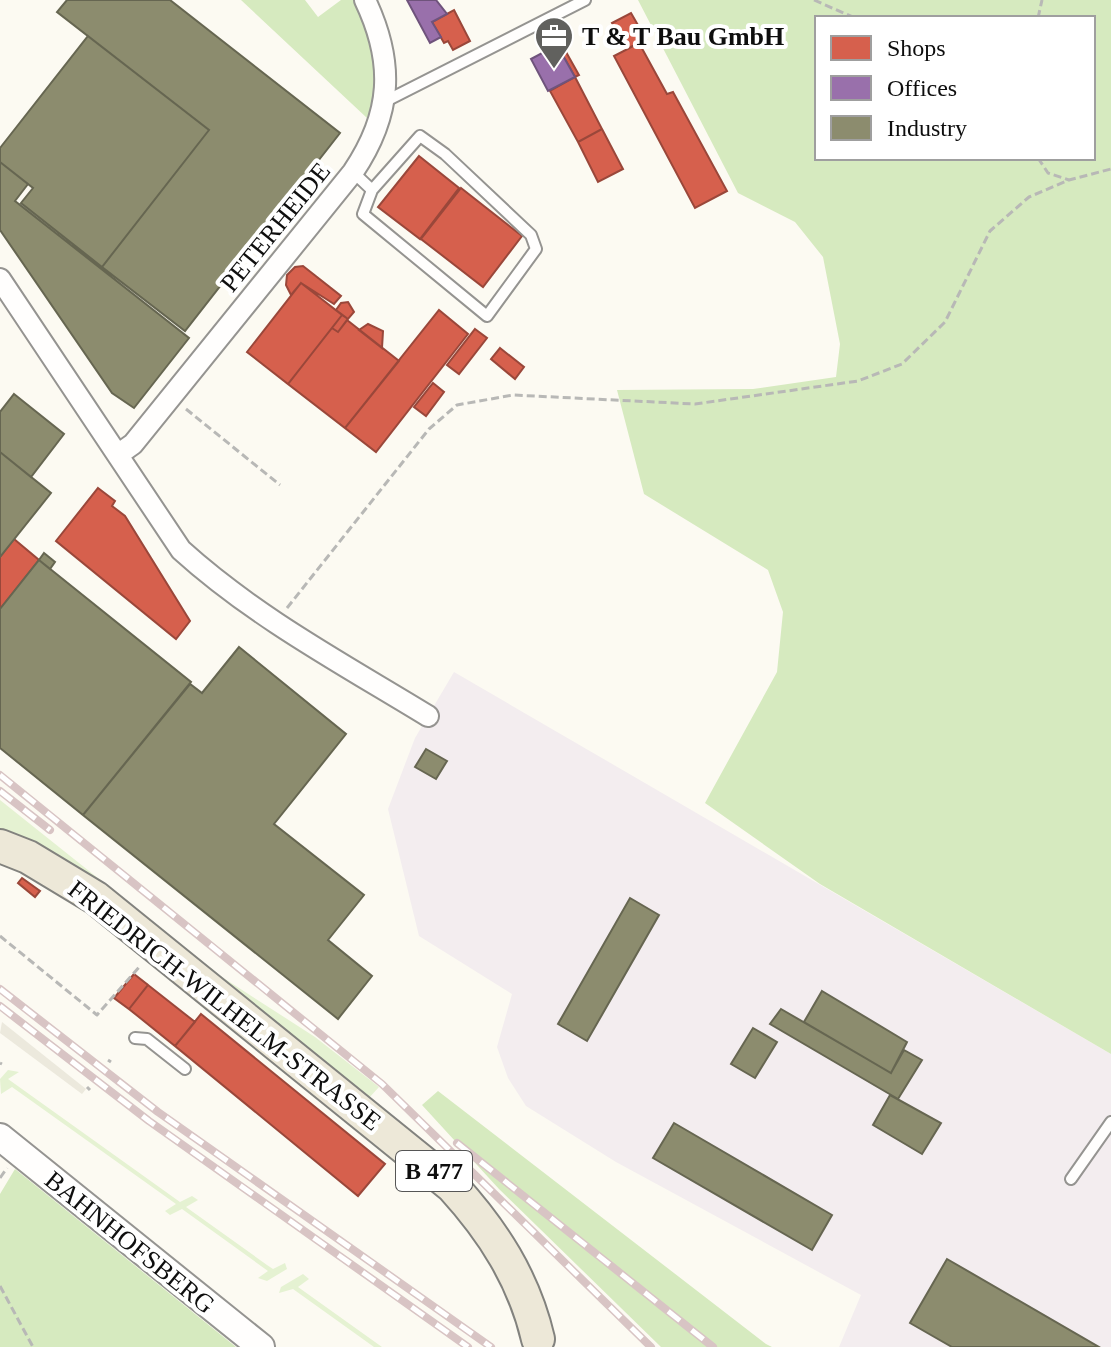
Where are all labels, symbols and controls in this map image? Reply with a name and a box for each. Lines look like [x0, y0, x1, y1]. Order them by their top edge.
office icon: T & T Bau GmbH [533, 15, 575, 70]
legend [815, 16, 1095, 160]
place label: T & T Bau GmbH [582, 22, 784, 51]
text: Shops [887, 35, 946, 61]
text: Offices [887, 75, 957, 101]
text: Industry [887, 115, 967, 141]
street label: PETERHEIDE [215, 157, 336, 298]
street label: FRIEDRICH-WILHELM-STRASSE [63, 874, 387, 1136]
road number: B 477 [396, 1151, 472, 1191]
street label: BAHNHOFSBERG [39, 1165, 220, 1320]

